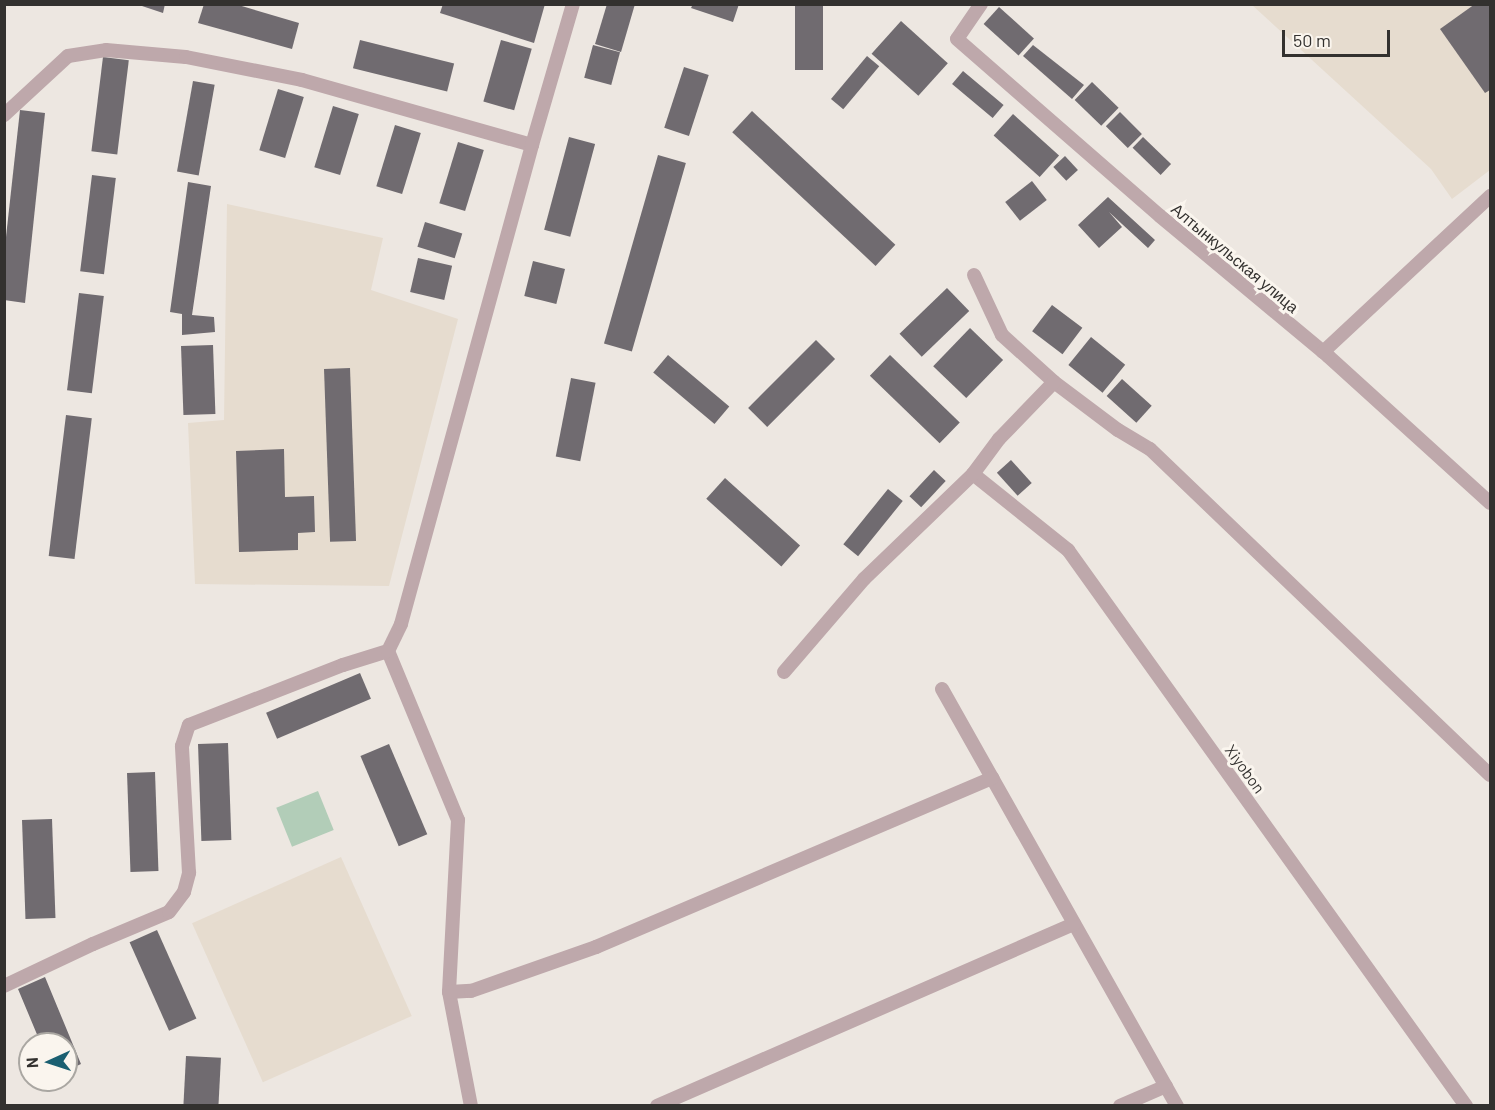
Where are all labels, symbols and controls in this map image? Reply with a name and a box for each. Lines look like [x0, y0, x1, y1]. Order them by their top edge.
scale bar [1285, 18, 1393, 56]
text: 50 m [1293, 29, 1331, 51]
street label: Алтынкульская улица [1167, 199, 1303, 317]
street label: Xiyobon [1221, 741, 1269, 797]
north arrow [18, 1032, 78, 1092]
text: N [22, 1057, 41, 1069]

